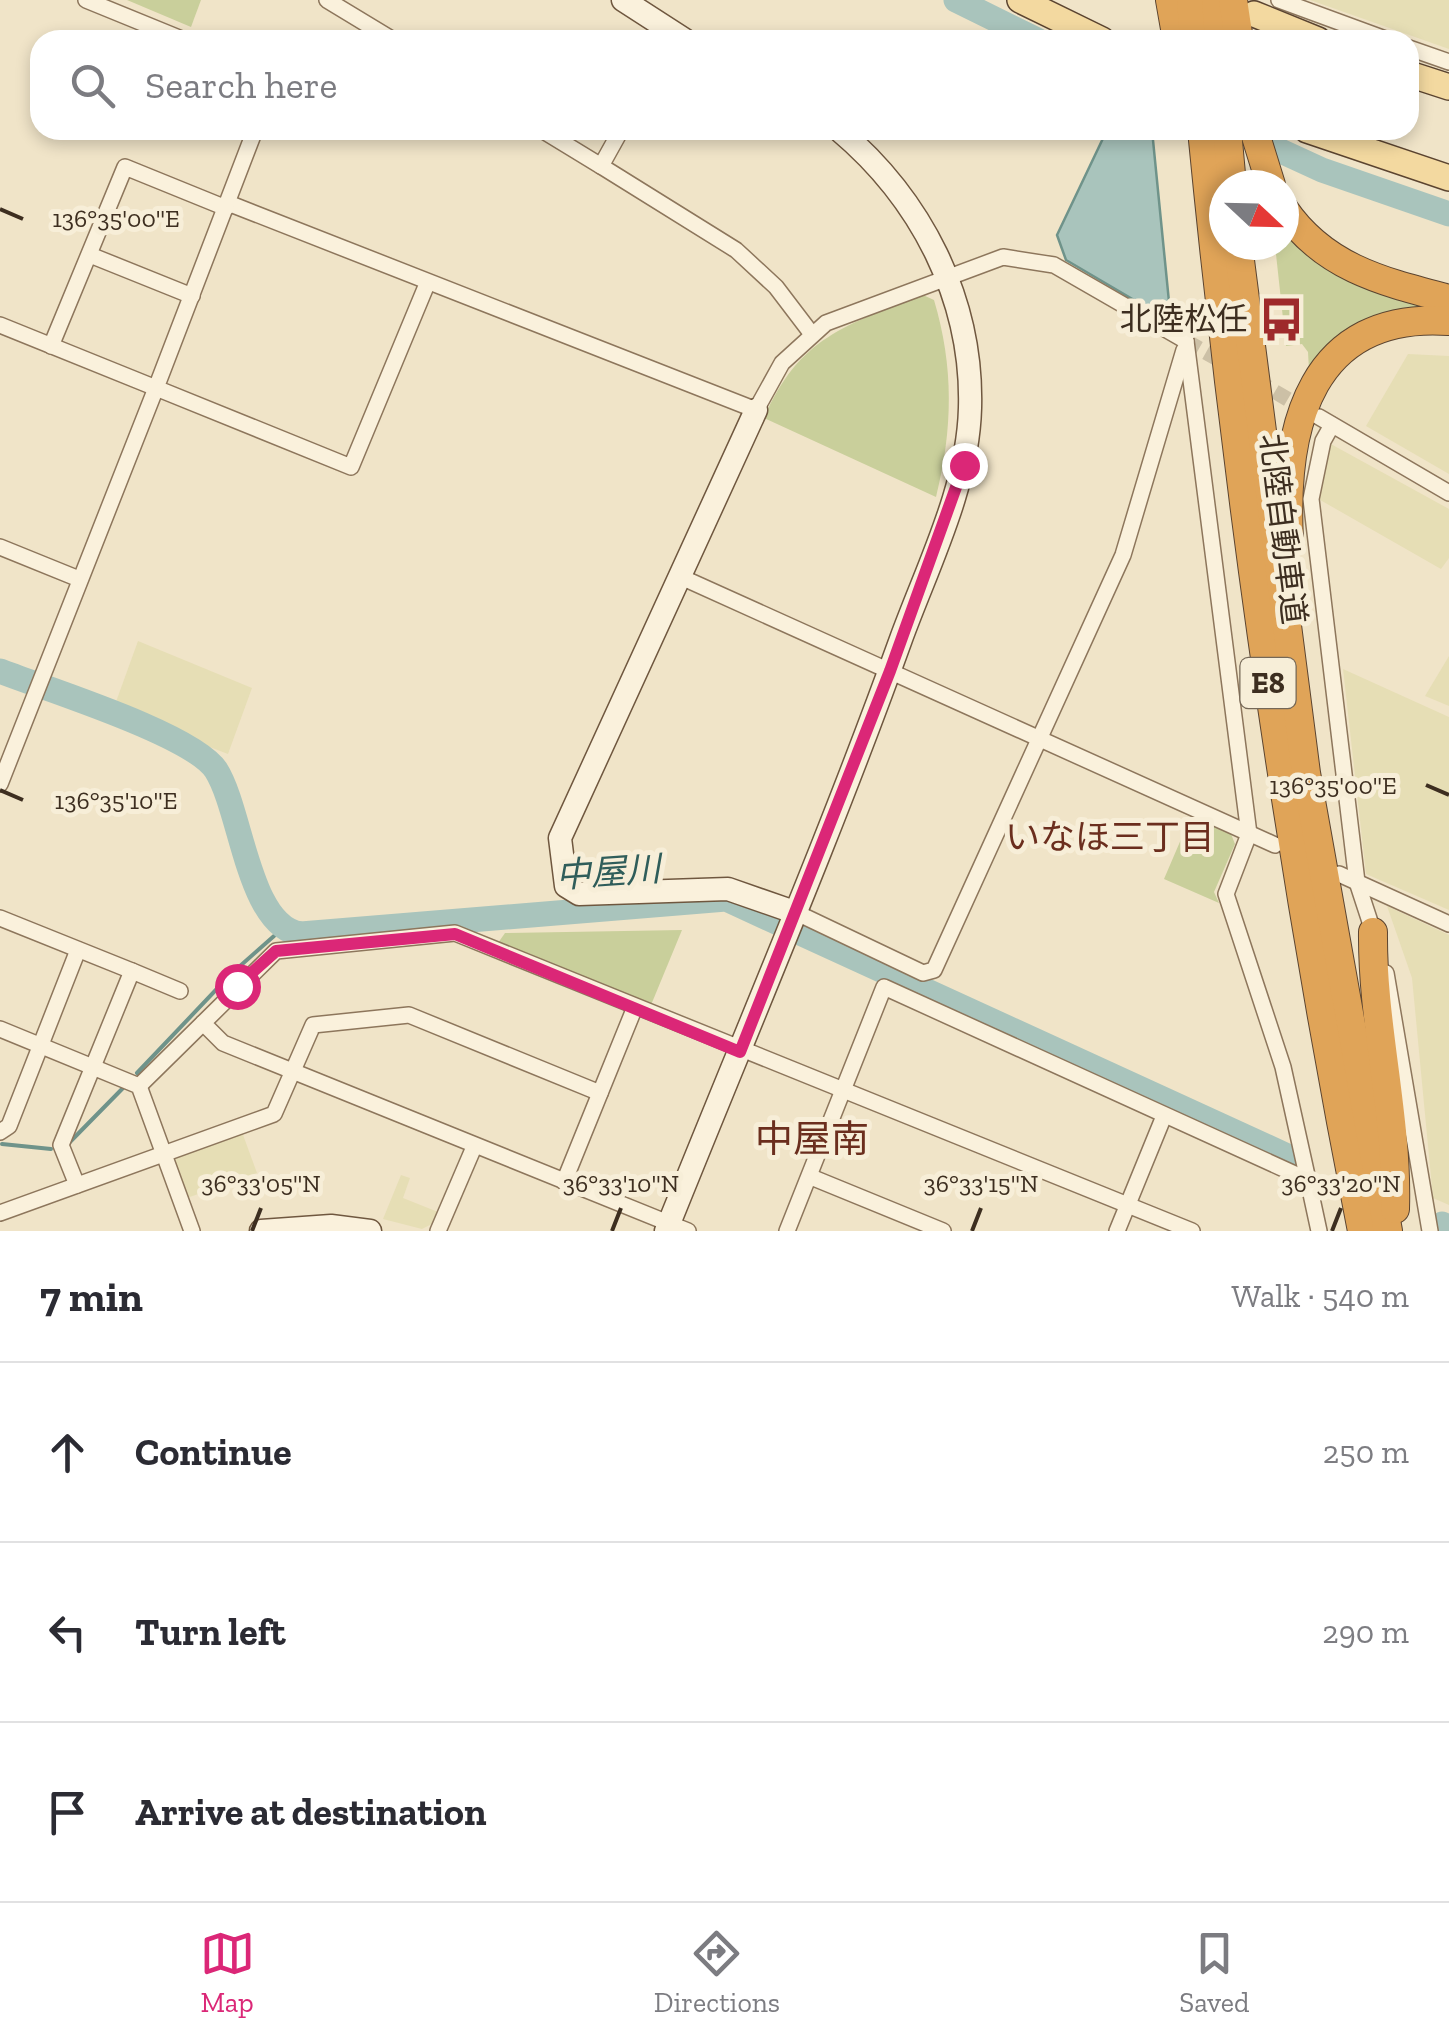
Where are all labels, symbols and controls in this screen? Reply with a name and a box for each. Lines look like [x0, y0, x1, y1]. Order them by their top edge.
search box [30, 30, 1419, 140]
icon: search [65, 58, 120, 113]
text: Search here [145, 62, 337, 108]
north arrow [1209, 170, 1299, 260]
text: 136°35'00"E [52, 203, 180, 233]
bus stop icon: 北陸松任 [1257, 295, 1305, 343]
place label: 北陸松任 [1120, 300, 1248, 338]
street label: 北陸自動車道 [1252, 431, 1314, 627]
route end [942, 443, 988, 489]
road number: E8 [1240, 658, 1296, 708]
text: 136°35'00"E [1269, 770, 1397, 800]
text: 136°35'10"E [55, 785, 177, 815]
district label: いなほ三丁目 [1005, 816, 1215, 858]
water label: 中屋川 [554, 847, 666, 897]
route start [215, 964, 261, 1010]
district label: 中屋南 [755, 1116, 869, 1162]
text: 36°33'05"N [201, 1168, 321, 1198]
text: 36°33'10"N [563, 1168, 679, 1198]
text: 36°33'15"N [924, 1168, 1038, 1198]
text: 36°33'20"N [1281, 1168, 1401, 1198]
text: 7 min [40, 1271, 143, 1322]
text: Walk · 540 m [1231, 1277, 1409, 1315]
icon: ahead [40, 1425, 95, 1480]
text: Continue [135, 1429, 292, 1475]
text: 250 m [1323, 1433, 1409, 1471]
icon: left [40, 1605, 95, 1660]
text: Turn left [135, 1609, 286, 1655]
text: 290 m [1322, 1613, 1409, 1651]
icon: arrive [40, 1785, 95, 1840]
text: Arrive at destination [135, 1789, 486, 1835]
tab: Map [200, 1926, 255, 2019]
tab: Directions [654, 1926, 780, 2019]
tab: Saved [1179, 1926, 1249, 2019]

